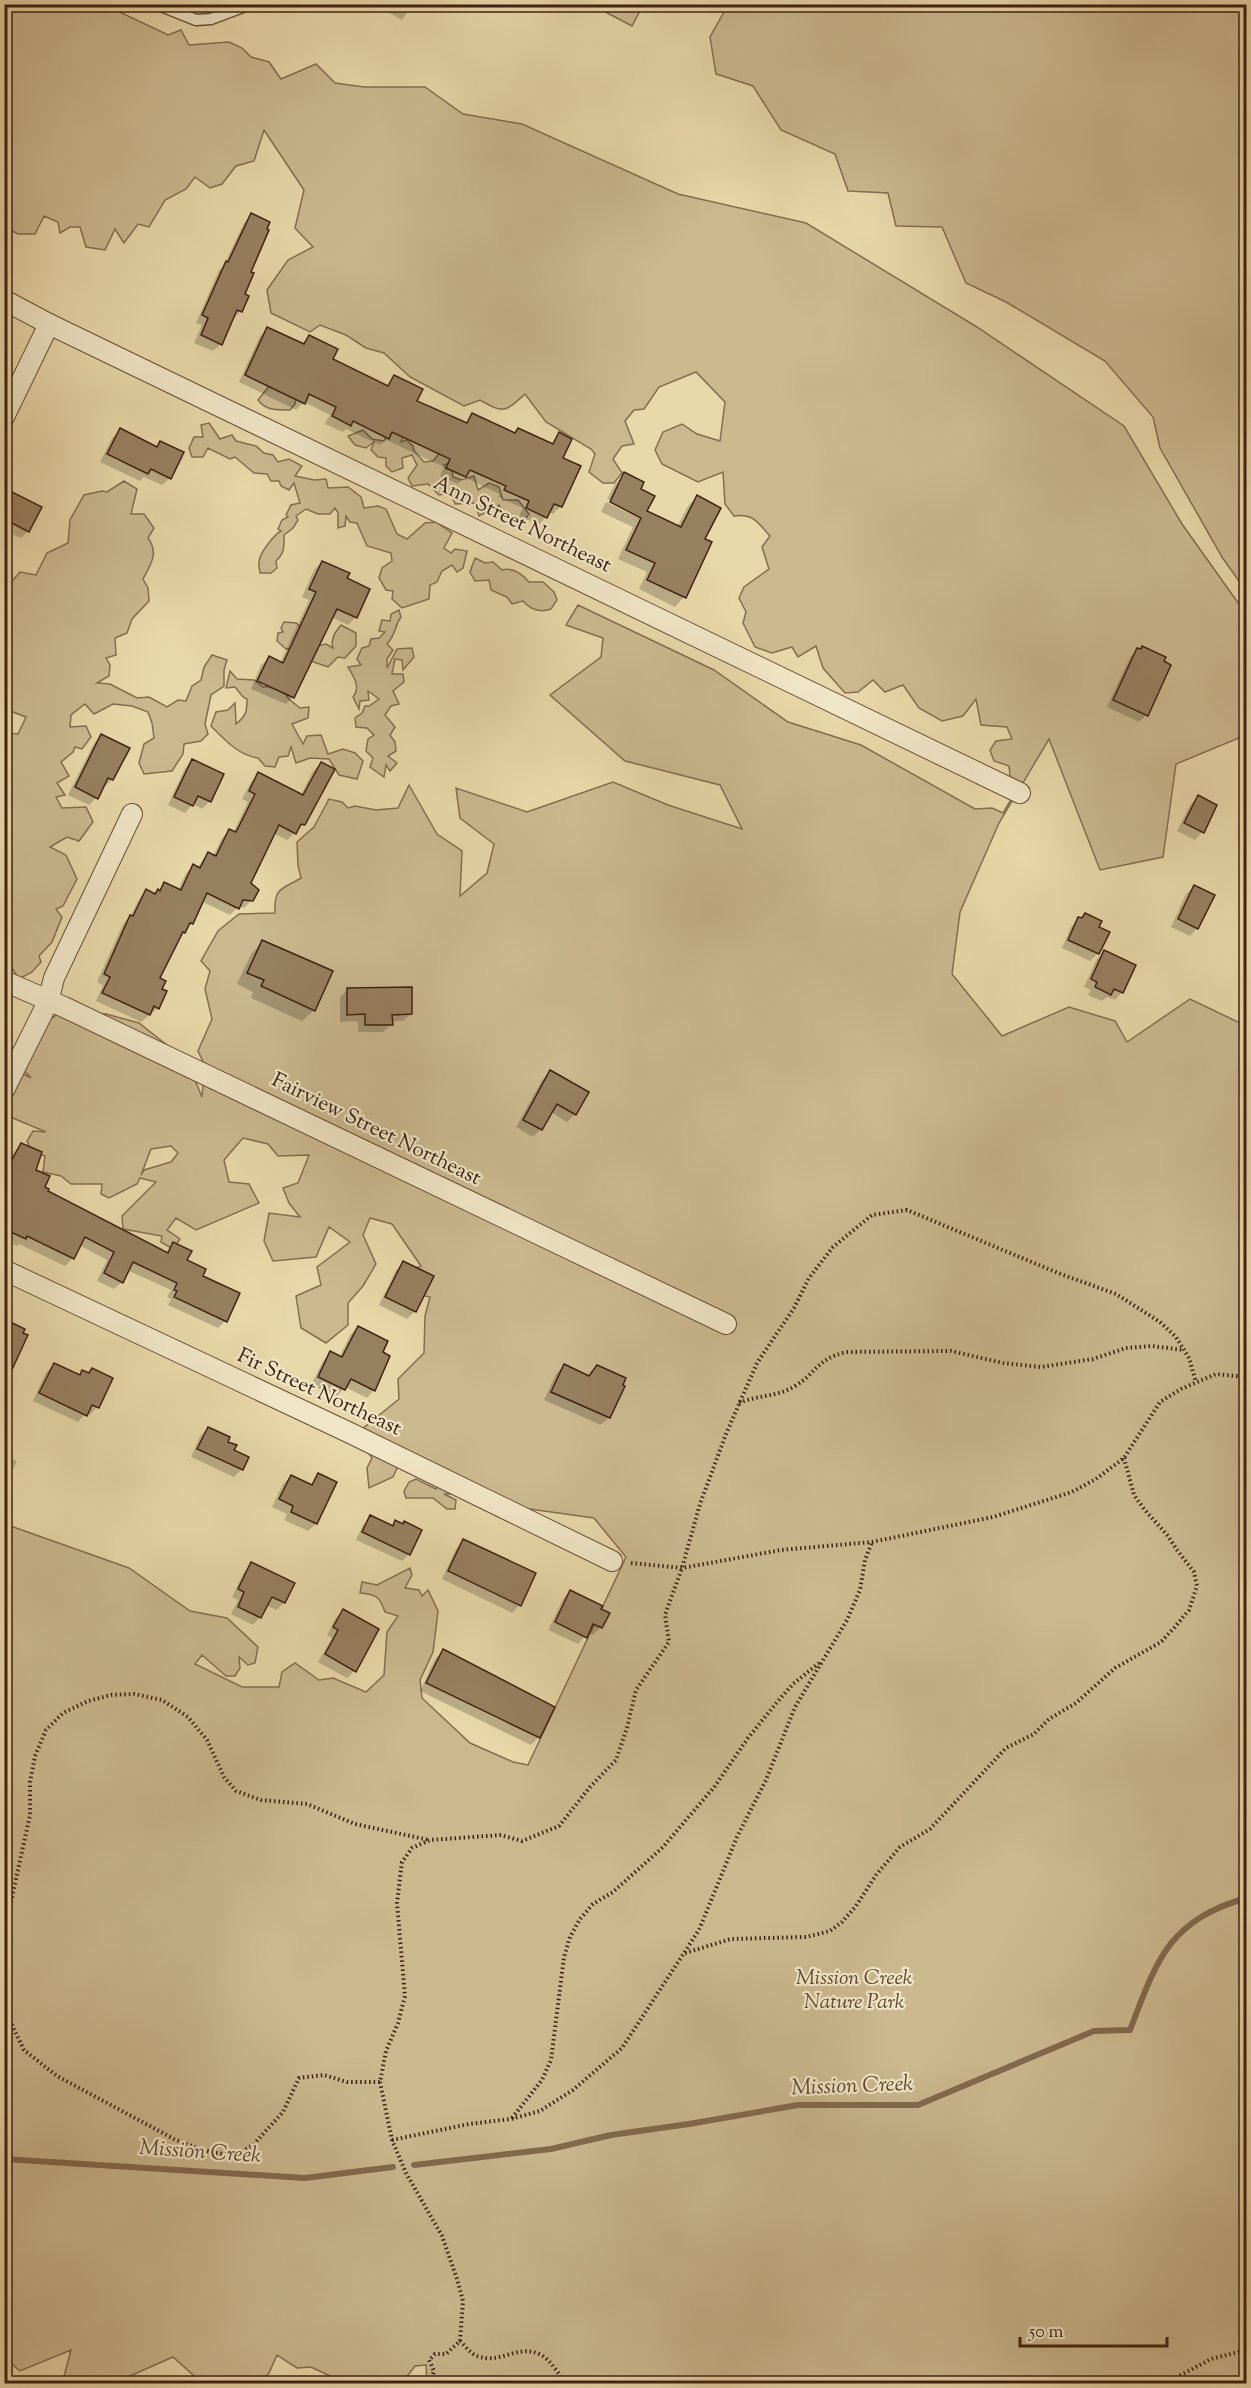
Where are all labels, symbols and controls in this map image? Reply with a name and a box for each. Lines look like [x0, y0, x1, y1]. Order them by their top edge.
street label: Ann Street Northeast [428, 469, 616, 581]
street label: Fairview Street Northeast [266, 1066, 486, 1194]
street label: Fir Street Northeast [232, 1342, 406, 1444]
park label: Mission Creek Nature Park [796, 1964, 913, 2018]
water label: Mission Creek [790, 2069, 914, 2105]
water label: Mission Creek [138, 2133, 262, 2173]
scale bar [1020, 2310, 1167, 2348]
text: 50 m [1028, 2320, 1064, 2346]

